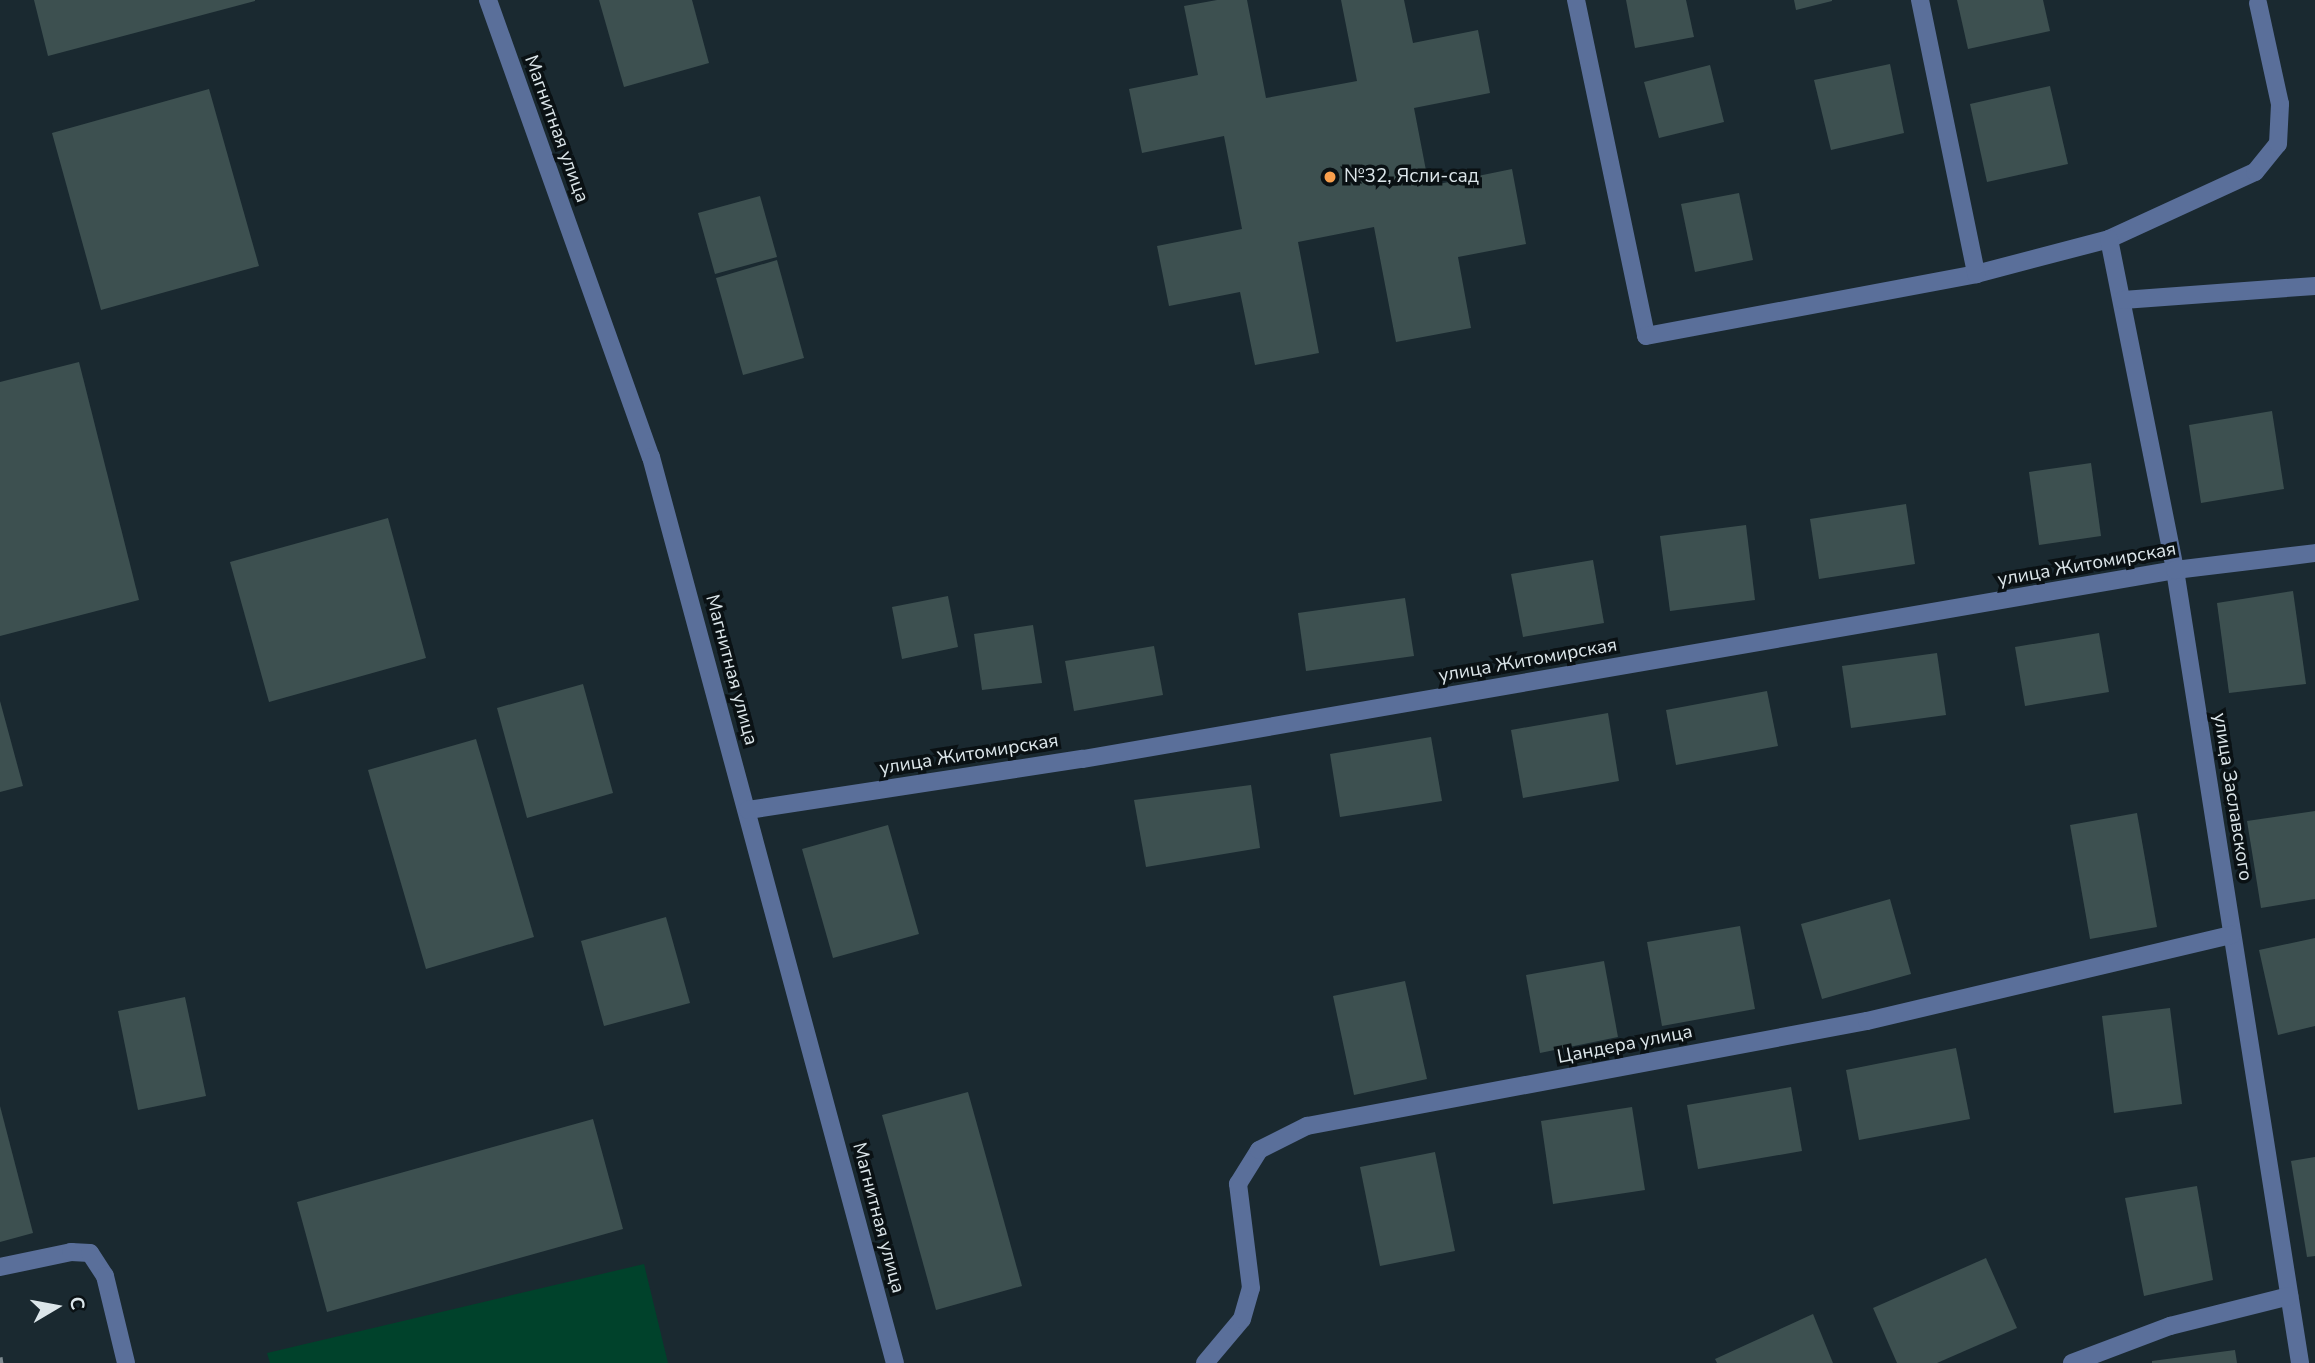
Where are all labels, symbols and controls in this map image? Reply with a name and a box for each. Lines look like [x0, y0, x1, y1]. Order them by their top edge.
street label: Магнитная улица [519, 52, 593, 206]
place label: №32, Ясли-сад [1344, 166, 1479, 188]
marker: №32, Ясли-сад [1322, 169, 1338, 185]
street label: улица Житомирская [1996, 538, 2178, 592]
street label: Магнитная улица [700, 592, 762, 748]
street label: улица Житомирская [1437, 634, 1619, 688]
street label: улица Заславского [2207, 711, 2257, 883]
street label: улица Житомирская [878, 730, 1060, 780]
street label: Цандера улица [1555, 1021, 1695, 1069]
street label: Магнитная улица [847, 1140, 909, 1296]
north arrow [21, 1272, 91, 1342]
text: С [63, 1295, 91, 1312]

